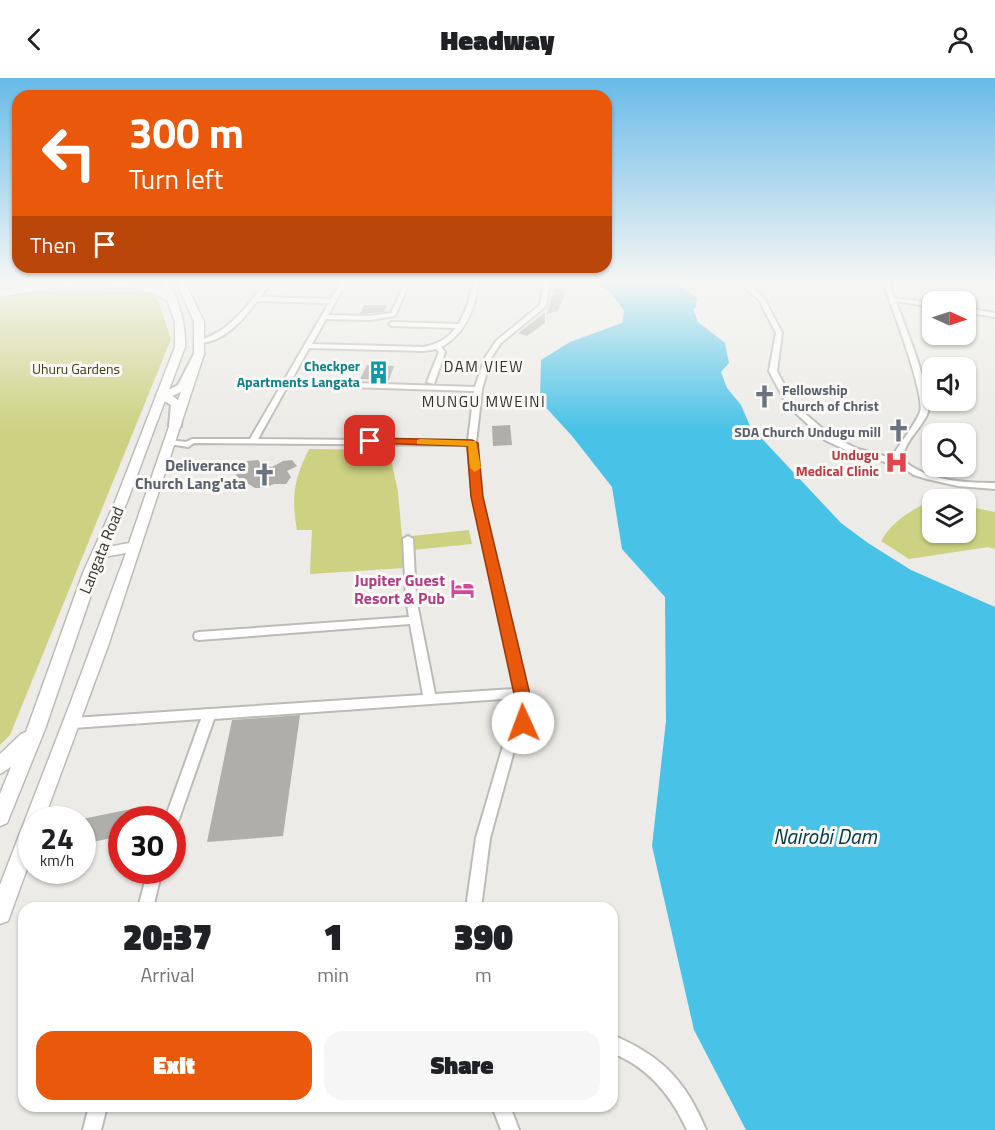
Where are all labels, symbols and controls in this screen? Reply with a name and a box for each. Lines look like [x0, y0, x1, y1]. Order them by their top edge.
text: Headway [441, 19, 554, 60]
icon: back [18, 23, 51, 56]
icon: person [944, 23, 977, 56]
text: 300 m [129, 100, 244, 164]
icon: left [30, 114, 108, 192]
text: Turn left [129, 158, 223, 199]
text: Then [30, 228, 76, 262]
icon: arrive [88, 228, 121, 261]
north arrow [922, 291, 976, 345]
map controls [922, 291, 976, 543]
place label: Checkper Apartments Langata [237, 355, 360, 392]
district label: DAM VIEW [444, 355, 524, 378]
button: sound [922, 357, 976, 411]
park label: Uhuru Gardens [32, 358, 120, 379]
building icon: Checkper Apartments Langata [365, 360, 391, 386]
place label: Fellowship Church of Christ [782, 379, 879, 416]
church icon: Fellowship Church of Christ [751, 384, 777, 410]
district label: MUNGU MWEINI [422, 390, 546, 413]
pin [344, 415, 395, 466]
church icon: SDA Church Undugu mill [886, 418, 912, 444]
place label: SDA Church Undugu mill [734, 421, 881, 442]
button: search [922, 423, 976, 477]
icon: arrive [353, 424, 386, 457]
place label: Undugu Medical Clinic [796, 444, 879, 481]
hospital icon: Undugu Medical Clinic [884, 449, 910, 475]
place label: Deliverance Church Lang'ata [135, 453, 246, 495]
church icon: Deliverance Church Lang'ata [251, 461, 277, 487]
button: layers [922, 489, 976, 543]
street label: Langata Road [73, 503, 129, 597]
place label: Jupiter Guest Resort & Pub [354, 568, 445, 610]
hotel icon: Jupiter Guest Resort & Pub [450, 576, 476, 602]
position arrow [491, 691, 555, 755]
speed limit sign: 30 [108, 806, 186, 884]
text: 24 [40, 815, 74, 861]
water label: Nairobi Dam [773, 820, 878, 852]
text: km/h [40, 849, 74, 872]
text: 20:37 [123, 909, 212, 964]
text: 1 [323, 909, 343, 964]
text: 390 [454, 909, 513, 964]
text: Arrival [140, 959, 195, 990]
text: min [317, 959, 349, 990]
text: m [475, 959, 492, 990]
button: Exit [36, 1031, 312, 1100]
button: Share [324, 1031, 600, 1100]

